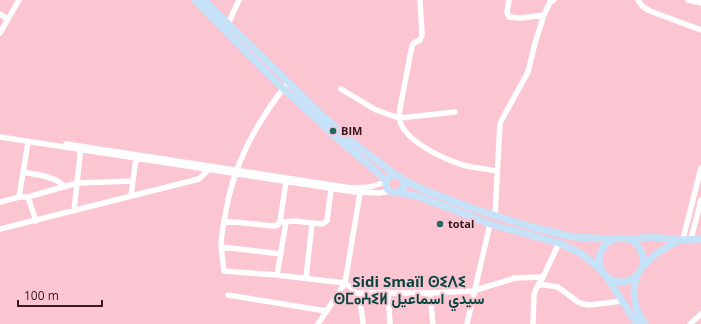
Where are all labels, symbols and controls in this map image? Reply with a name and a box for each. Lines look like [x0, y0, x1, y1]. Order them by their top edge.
place label: BIM [341, 123, 362, 138]
marker: BIM [328, 126, 338, 136]
place label: total [448, 216, 474, 231]
marker: total [435, 219, 445, 229]
district label: Sidi Smaïl ⵙⵉⴷⵉ ⵙⵎⴰⵄⵉⵍ سيدي اسماعيل [333, 271, 485, 312]
scale bar [18, 282, 102, 308]
text: 100 m [24, 287, 59, 304]

